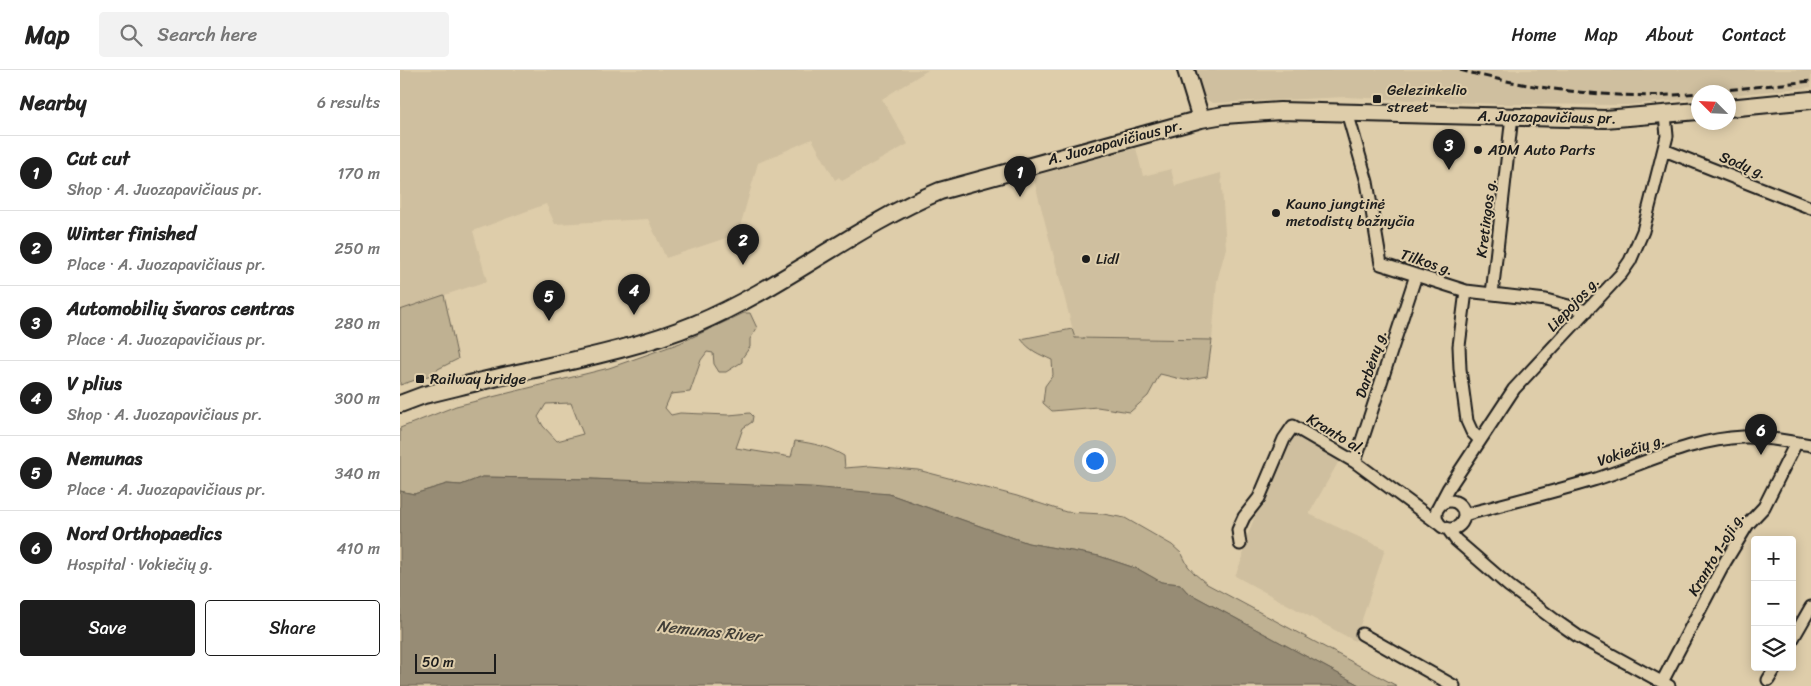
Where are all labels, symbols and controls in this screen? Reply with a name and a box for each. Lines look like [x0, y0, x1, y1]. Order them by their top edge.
search box [99, 12, 449, 57]
text: Map [25, 14, 69, 56]
text: Search here [157, 18, 257, 51]
text: Home [1512, 19, 1557, 51]
text: Map [1585, 19, 1618, 51]
text: About [1646, 19, 1694, 51]
text: Contact [1722, 19, 1786, 51]
icon: search [117, 21, 145, 49]
place label: Gelezinkelio street [1386, 77, 1468, 120]
text: Nearby [20, 84, 86, 122]
north arrow [1691, 85, 1736, 130]
text: 6 results [317, 88, 380, 117]
marker: Gelezinkelio street [1371, 93, 1383, 105]
street label: A. Juozapavičiaus pr. [1476, 103, 1617, 131]
street label: A. Juozapavičiaus pr. [1044, 111, 1185, 173]
pin: 3 [1433, 129, 1465, 170]
place label: ADM Auto Parts [1487, 137, 1595, 163]
text: Cut cut [67, 142, 130, 175]
marker: ADM Auto Parts [1472, 144, 1484, 156]
street label: Sodų g. [1715, 144, 1771, 186]
pin: 1 [1004, 156, 1036, 197]
text: 1 [33, 159, 39, 188]
text: 170 m [337, 159, 380, 188]
text: Shop · A. Juozapavičiaus pr. [67, 175, 263, 204]
street label: Kretingos g. [1468, 177, 1504, 259]
place label: Kauno jungtinė metodistų bažnyčia [1286, 191, 1415, 234]
marker: Kauno jungtinė metodistų bažnyčia [1270, 207, 1282, 219]
text: Winter finished [67, 217, 196, 250]
pin: 2 [727, 224, 759, 265]
text: 2 [31, 234, 41, 263]
text: 250 m [334, 234, 380, 263]
street label: Tilkos g. [1397, 241, 1457, 283]
place label: Lidl [1096, 246, 1120, 272]
text: Place · A. Juozapavičiaus pr. [67, 250, 266, 279]
marker: Lidl [1080, 253, 1092, 265]
street label: Liepojos g. [1540, 270, 1606, 338]
pin: 4 [618, 274, 650, 315]
pin: 5 [533, 280, 565, 321]
text: Automobilių švaros centras [67, 292, 294, 325]
text: 3 [32, 309, 40, 338]
text: 280 m [335, 309, 380, 338]
text: Place · A. Juozapavičiaus pr. [67, 325, 266, 354]
street label: Darbėnų g. [1348, 326, 1394, 402]
place label: Railway bridge [430, 366, 527, 392]
text: V plius [67, 367, 122, 400]
marker: Railway bridge [414, 373, 426, 385]
text: 4 [31, 384, 41, 413]
text: 300 m [335, 384, 380, 413]
text: Shop · A. Juozapavičiaus pr. [67, 400, 263, 429]
street label: Kranto al. [1302, 406, 1370, 462]
pin: 6 [1745, 414, 1777, 455]
street label: Vokiečių g. [1594, 426, 1668, 474]
text: Nemunas [67, 442, 142, 475]
your location [1082, 448, 1108, 474]
text: 5 [31, 459, 41, 488]
text: 340 m [335, 459, 380, 488]
text: Place · A. Juozapavičiaus pr. [67, 475, 266, 504]
street label: Kranto 1-oji g. [1681, 507, 1751, 601]
text: Nord Orthopaedics [67, 517, 222, 550]
text: 6 [31, 534, 41, 563]
text: 410 m [337, 534, 380, 563]
map controls [1751, 536, 1796, 671]
button: + [1751, 536, 1796, 581]
text: Hospital · Vokiečių g. [67, 550, 213, 579]
button: − [1751, 581, 1796, 626]
button: Save [20, 600, 195, 656]
button: Share [205, 600, 380, 656]
water label: Nemunas River [656, 611, 766, 651]
button: layers [1751, 626, 1796, 671]
text: 50 m [422, 650, 454, 675]
scale bar [415, 651, 496, 674]

